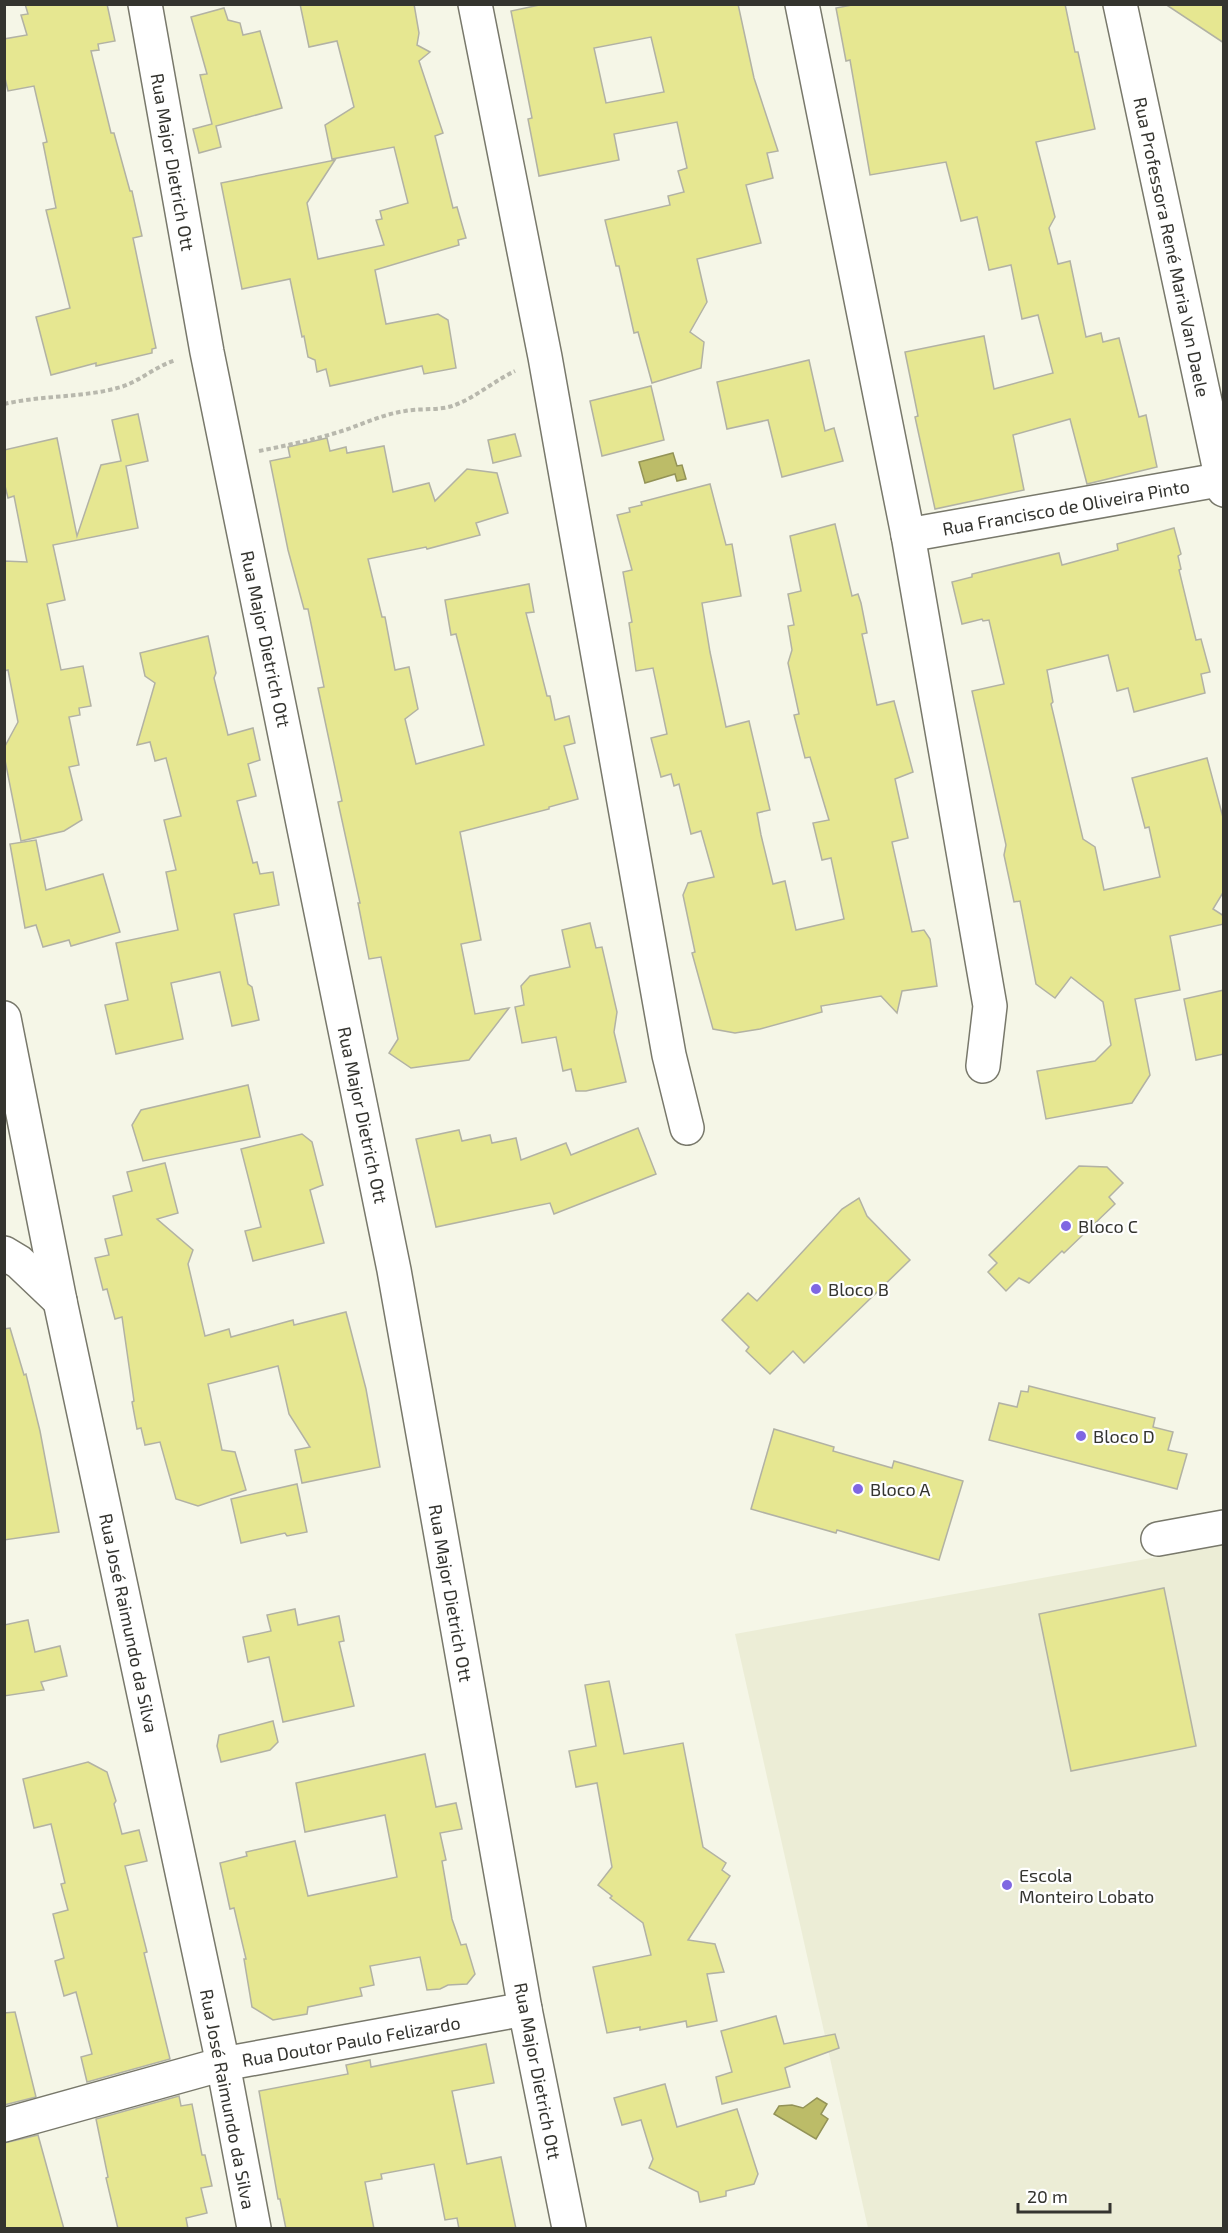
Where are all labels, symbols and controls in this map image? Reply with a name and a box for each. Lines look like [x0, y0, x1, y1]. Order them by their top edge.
street label: Rua Major Dietrich Ott [147, 71, 199, 253]
street label: Rua Professora René Maria Van Daele [1129, 95, 1215, 399]
street label: Rua Francisco de Oliveira Pinto [941, 474, 1191, 540]
street label: Rua Major Dietrich Ott [237, 549, 296, 730]
street label: Rua Major Dietrich Ott [334, 1025, 393, 1206]
place label: Bloco C [1078, 1215, 1138, 1237]
marker: Bloco C [1059, 1219, 1073, 1233]
place label: Bloco B [828, 1278, 889, 1300]
marker: Bloco B [809, 1282, 823, 1296]
place label: Bloco D [1093, 1425, 1155, 1447]
marker: Bloco D [1074, 1429, 1088, 1443]
place label: Bloco A [870, 1478, 931, 1500]
marker: Bloco A [851, 1482, 865, 1496]
street label: Rua Major Dietrich Ott [425, 1502, 477, 1684]
street label: Rua José Raimundo da Silva [95, 1511, 163, 1735]
place label: Escola Monteiro Lobato [1019, 1864, 1154, 1907]
marker: Escola Monteiro Lobato [1000, 1878, 1014, 1892]
street label: Rua Major Dietrich Ott [510, 1980, 566, 2162]
street label: Rua José Raimundo da Silva [196, 1987, 260, 2211]
street label: Rua Doutor Paulo Felizardo [240, 2011, 462, 2071]
scale bar [1018, 2176, 1110, 2214]
text: 20 m [1027, 2185, 1068, 2207]

